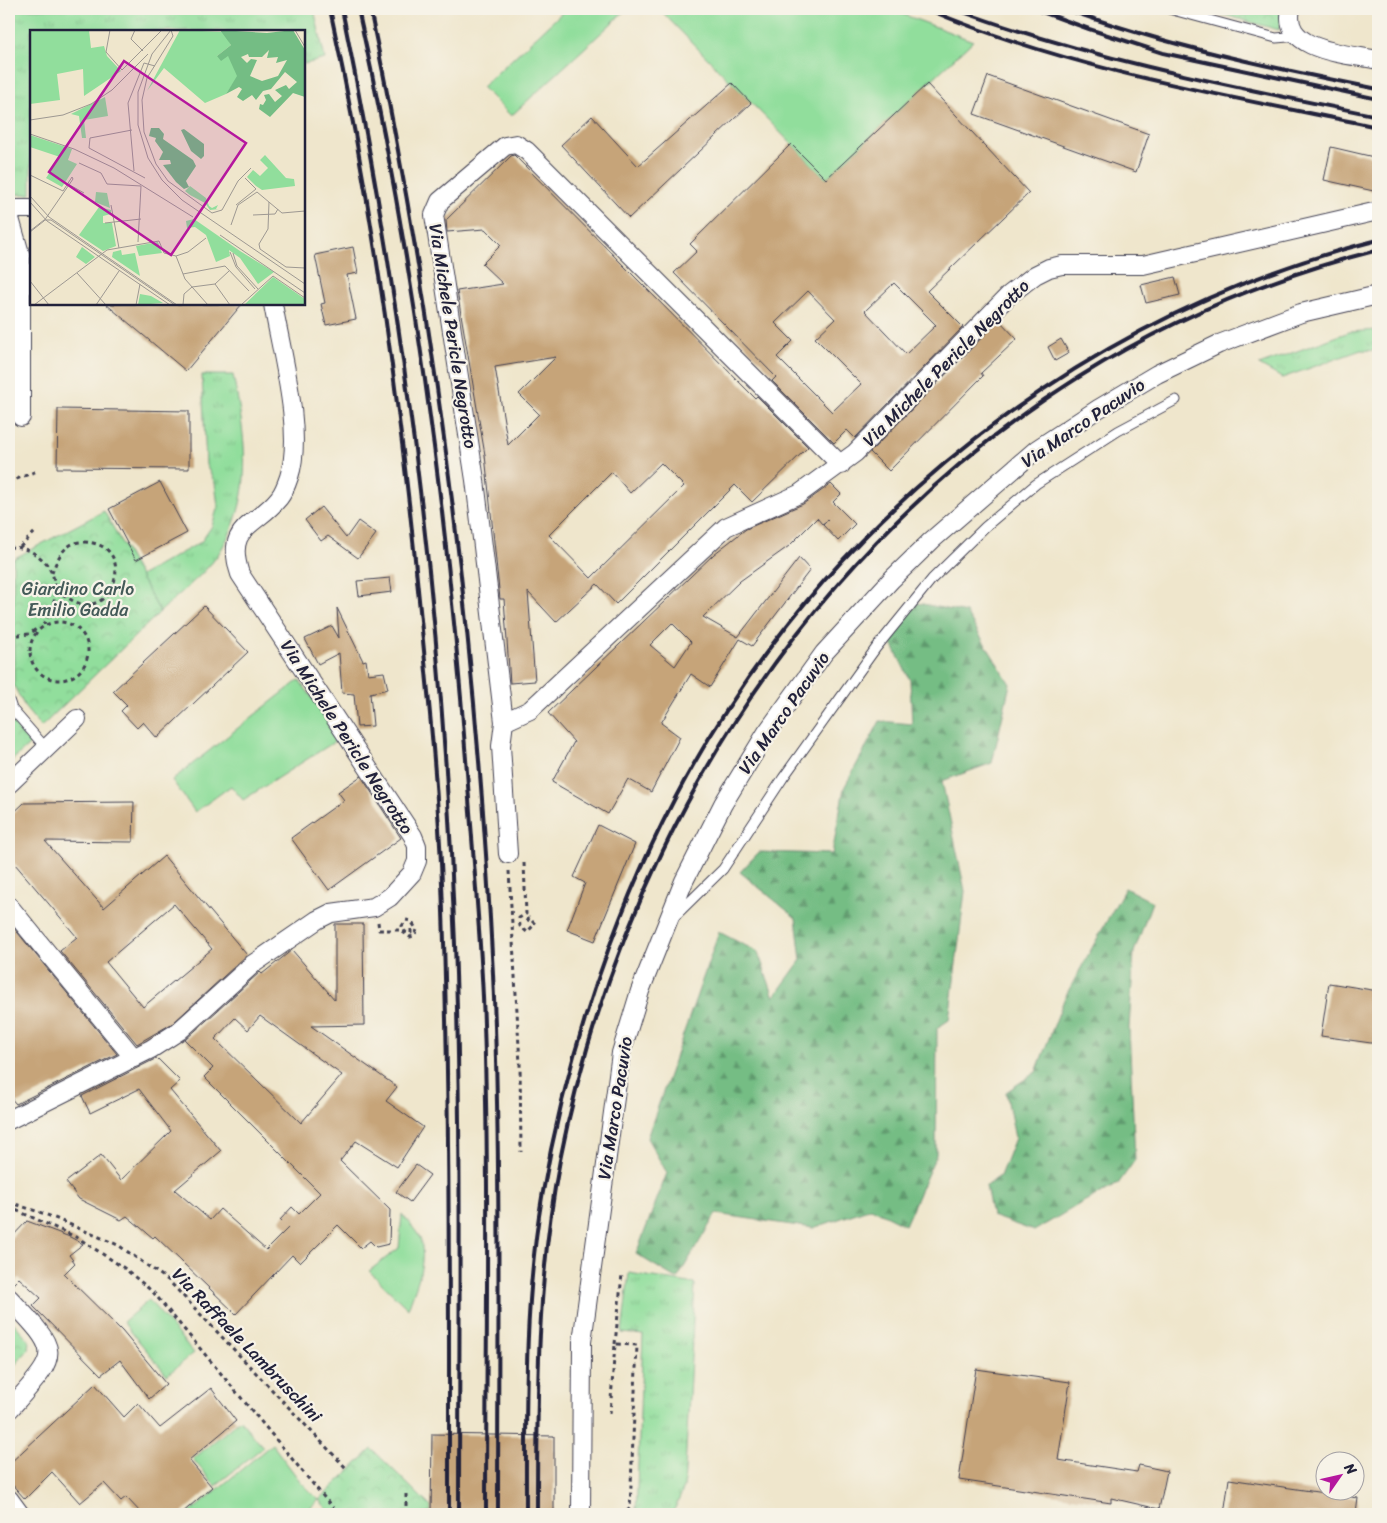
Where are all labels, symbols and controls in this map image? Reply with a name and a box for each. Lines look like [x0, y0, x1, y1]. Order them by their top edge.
inset map [30, 30, 305, 305]
street label: Via Michele Pericle Negrotto [419, 221, 487, 451]
street label: Via Michele Pericle Negrotto [854, 271, 1038, 455]
street label: Via Marco Pacuvio [1014, 369, 1152, 477]
park label: Giardino Carlo Emilio Gadda [22, 573, 134, 626]
street label: Via Michele Pericle Negrotto [272, 633, 422, 841]
street label: Via Marco Pacuvio [729, 645, 839, 781]
street label: Via Marco Pacuvio [588, 1034, 642, 1182]
street label: Via Raffaele Lambruschini [164, 1260, 331, 1431]
north arrow [1314, 1450, 1364, 1500]
text: N [1337, 1457, 1364, 1480]

